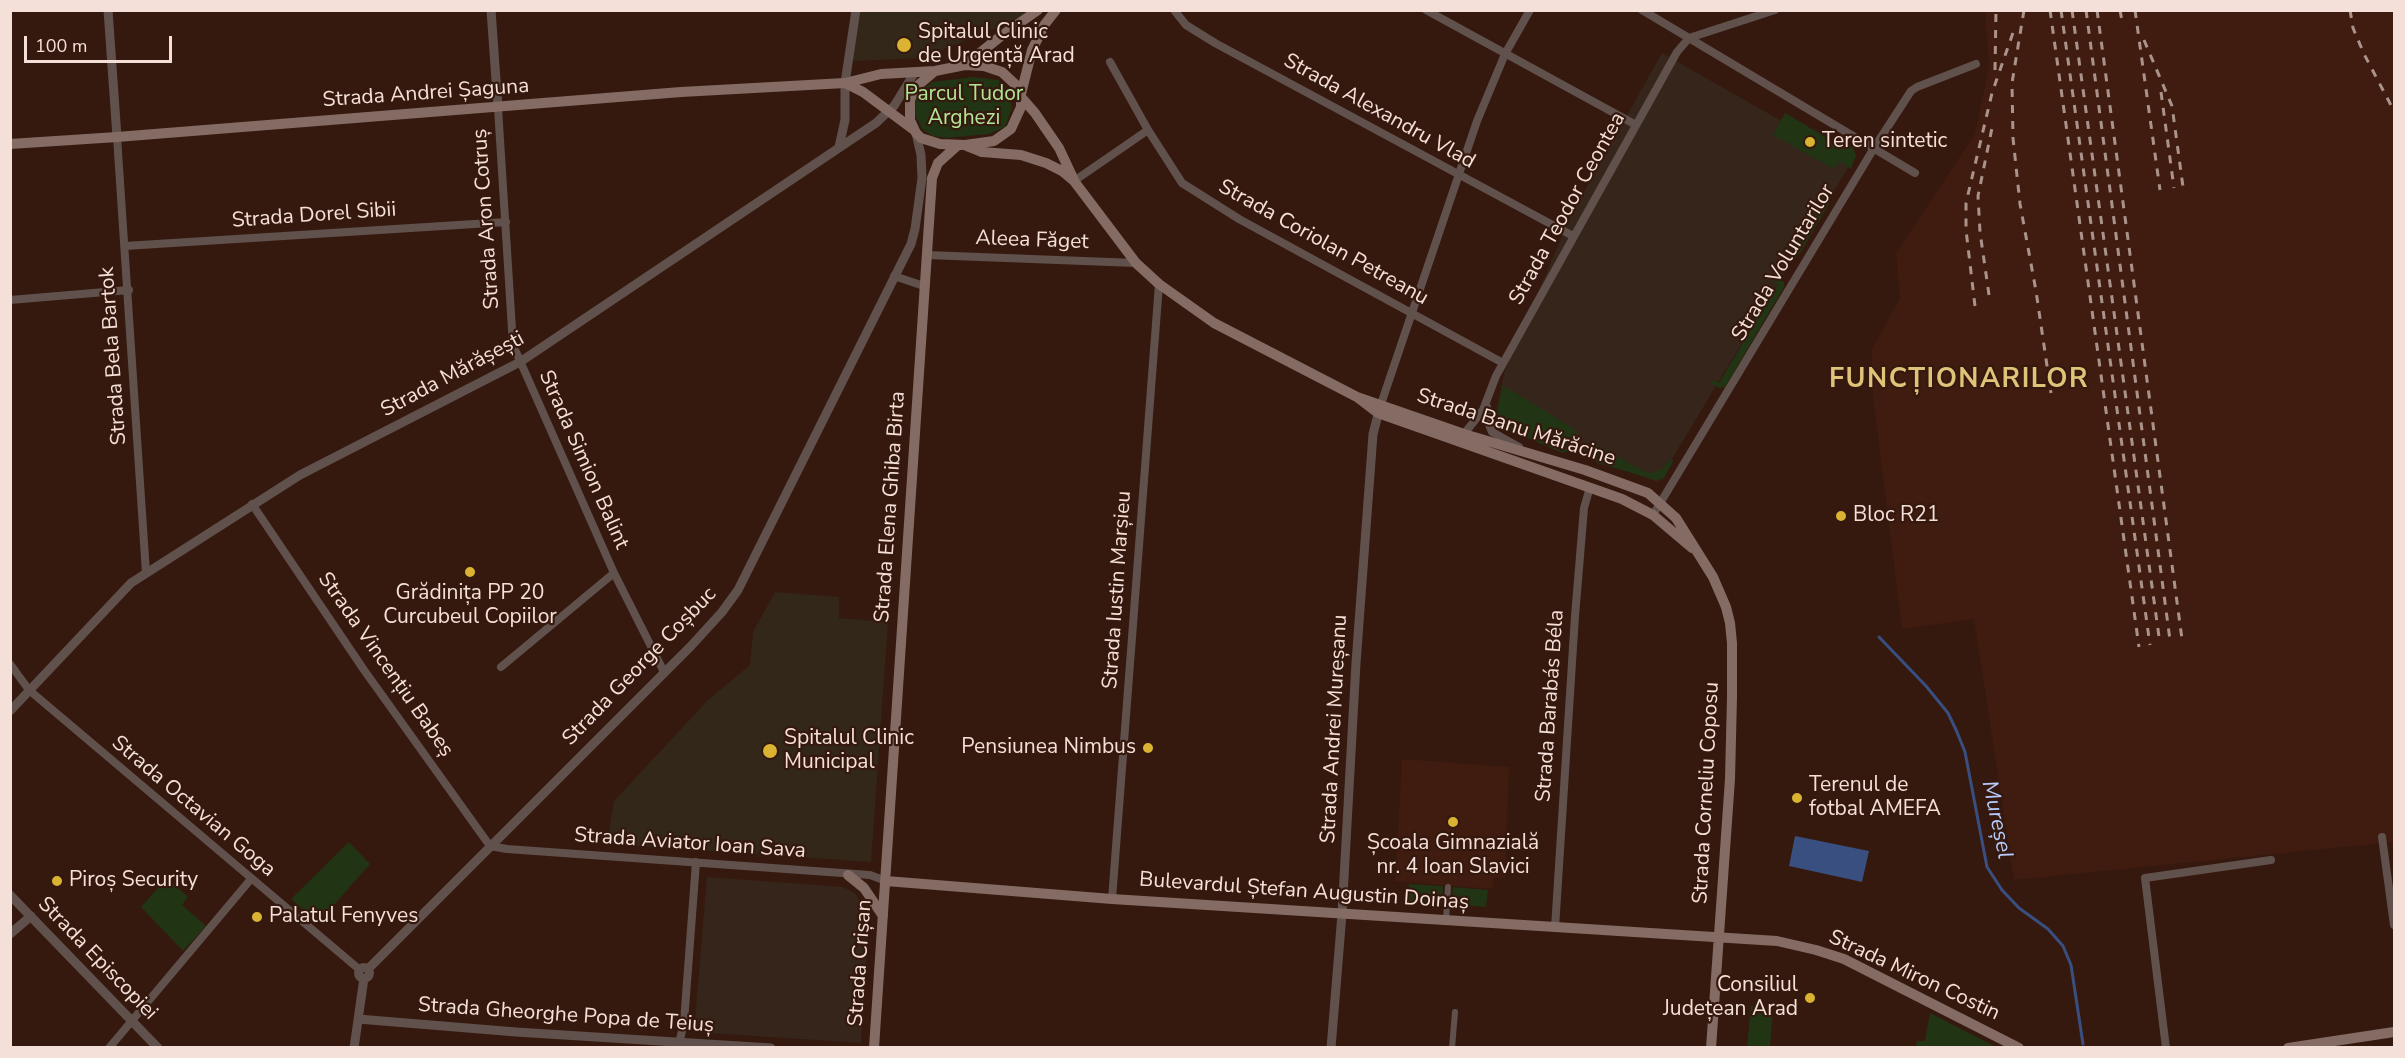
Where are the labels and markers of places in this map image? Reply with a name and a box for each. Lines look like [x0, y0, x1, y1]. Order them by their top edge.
place label: Spitalul Clinic de Urgență Arad [918, 20, 1075, 70]
marker: Spitalul Clinic de Urgență Arad [895, 36, 913, 54]
place label: Teren sintetic [1822, 129, 1947, 155]
marker: Teren sintetic [1803, 135, 1817, 149]
place label: Bloc R21 [1853, 503, 1939, 529]
marker: Bloc R21 [1834, 509, 1848, 523]
marker: Grădinița PP 20 Curcubeul Copiilor [463, 565, 477, 579]
place label: Grădinița PP 20 Curcubeul Copiilor [383, 581, 557, 631]
place label: Spitalul Clinic Municipal [784, 726, 914, 776]
place label: Pensiunea Nimbus [961, 735, 1136, 761]
marker: Pensiunea Nimbus [1141, 741, 1155, 755]
marker: Spitalul Clinic Municipal [761, 742, 779, 760]
place label: Terenul de fotbal AMEFA [1809, 773, 1941, 823]
marker: Terenul de fotbal AMEFA [1790, 791, 1804, 805]
marker: Școala Gimnazială nr. 4 Ioan Slavici [1446, 815, 1460, 829]
place label: Școala Gimnazială nr. 4 Ioan Slavici [1367, 831, 1539, 881]
place label: Piroș Security [69, 868, 198, 894]
marker: Piroș Security [50, 874, 64, 888]
place label: Palatul Fenyves [269, 904, 418, 930]
marker: Palatul Fenyves [250, 910, 264, 924]
place label: Consiliul Județean Arad [1663, 973, 1798, 1023]
marker: Consiliul Județean Arad [1803, 991, 1817, 1005]

